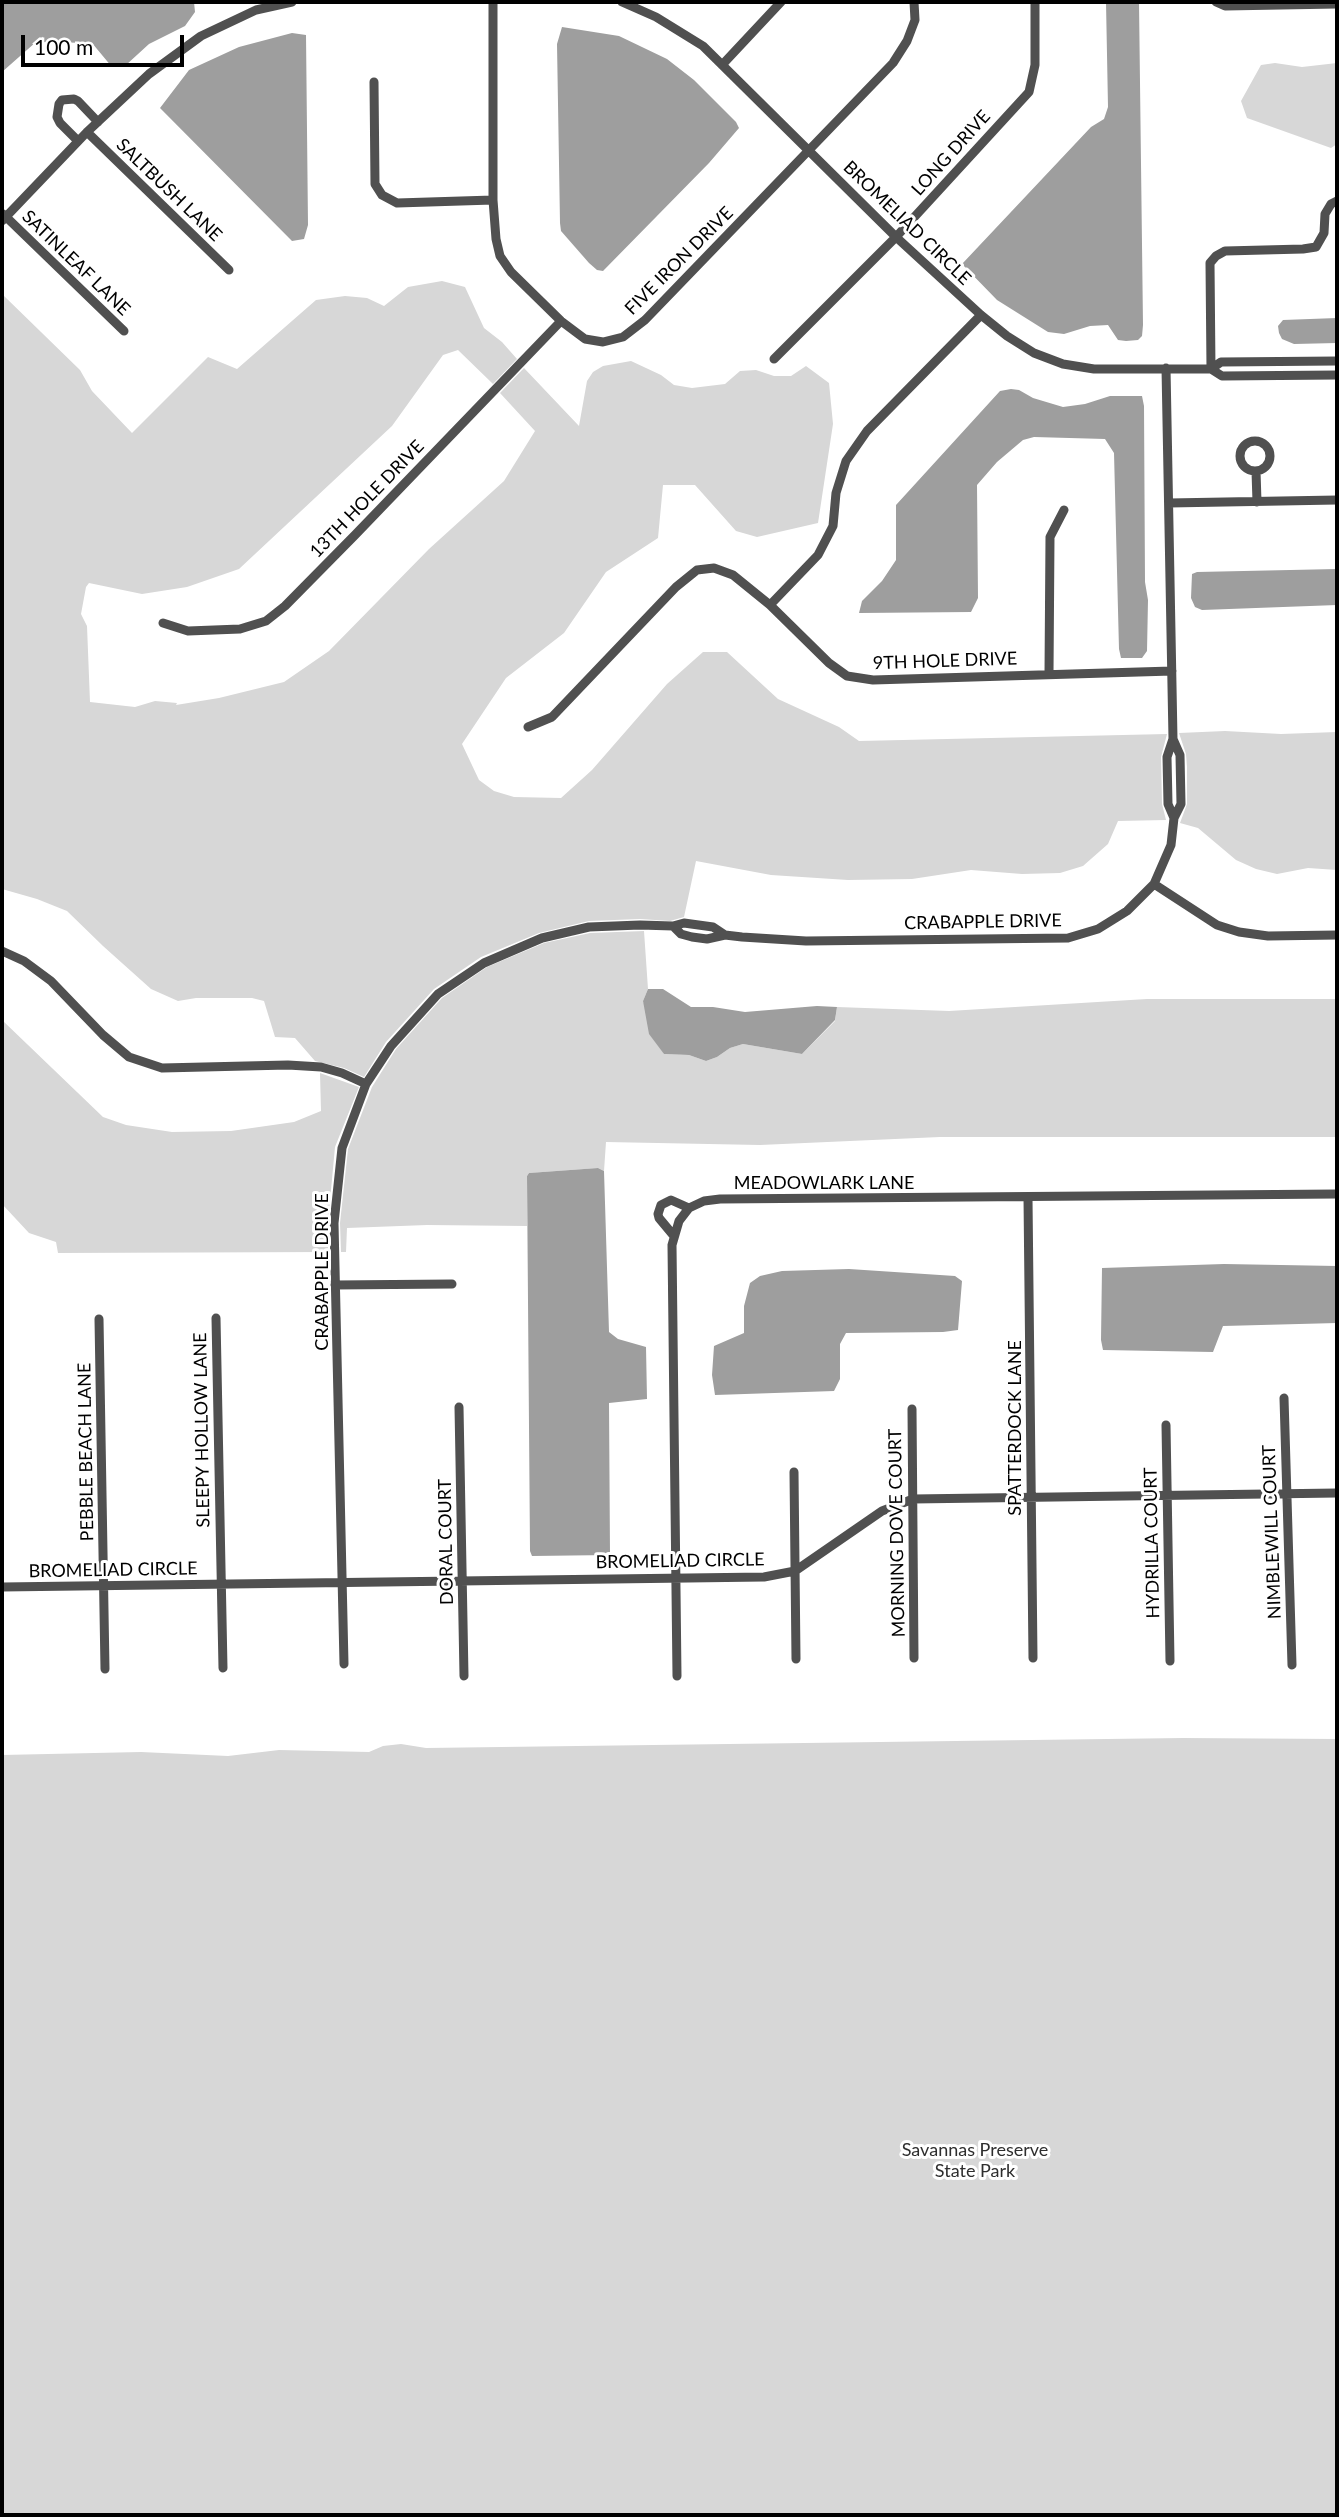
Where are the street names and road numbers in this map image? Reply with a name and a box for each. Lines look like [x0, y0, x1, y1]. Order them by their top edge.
street label: LONG DRIVE [907, 106, 995, 200]
street label: SALTBUSH LANE [112, 134, 226, 246]
street label: BROMELIAD CIRCLE [839, 157, 975, 289]
street label: FIVE IRON DRIVE [620, 202, 738, 320]
street label: SATINLEAF LANE [17, 206, 135, 320]
street label: 13TH HOLE DRIVE [305, 436, 429, 562]
street label: 9TH HOLE DRIVE [872, 648, 1018, 674]
street label: CRABAPPLE DRIVE [904, 910, 1062, 934]
street label: MEADOWLARK LANE [734, 1172, 914, 1194]
street label: CRABAPPLE DRIVE [311, 1193, 333, 1351]
street label: SLEEPY HOLLOW LANE [189, 1332, 215, 1528]
street label: SPATTERDOCK LANE [1004, 1340, 1026, 1516]
street label: PEBBLE BEACH LANE [74, 1363, 98, 1541]
street label: MORNING DOVE COURT [884, 1429, 910, 1637]
street label: NIMBLEWILL COURT [1258, 1444, 1286, 1620]
street label: HYDRILLA COURT [1140, 1467, 1164, 1619]
street label: DORAL COURT [434, 1479, 458, 1605]
street label: BROMELIAD CIRCLE [595, 1549, 765, 1573]
street label: BROMELIAD CIRCLE [28, 1558, 198, 1582]

